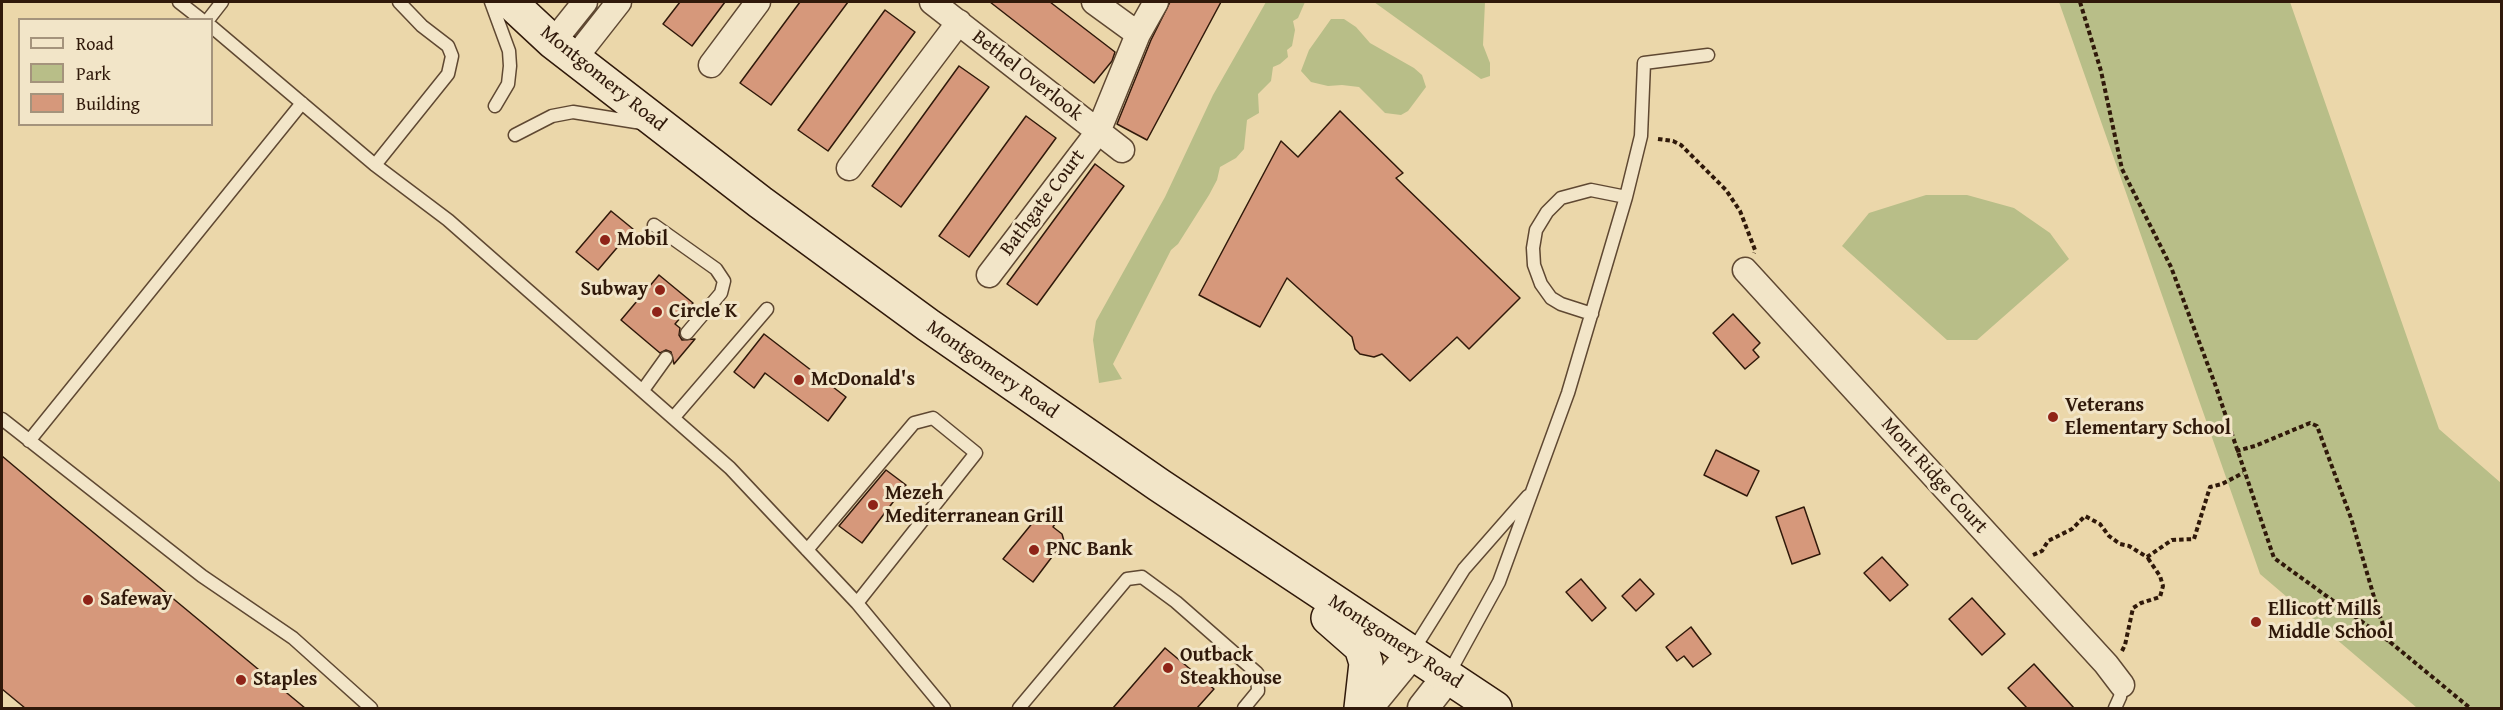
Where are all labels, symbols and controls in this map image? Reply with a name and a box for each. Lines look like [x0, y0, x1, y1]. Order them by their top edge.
legend [18, 18, 213, 126]
street label: Montgomery Road [535, 21, 671, 137]
street label: Bethel Overlook [967, 25, 1087, 127]
text: Road [76, 30, 114, 57]
text: Park [76, 60, 111, 87]
text: Building [76, 90, 140, 117]
street label: Bathgate Court [995, 145, 1091, 261]
place label: Mobil [617, 228, 668, 252]
marker: Mobil [598, 233, 612, 247]
place label: Subway [580, 278, 648, 302]
marker: Subway [653, 283, 667, 297]
place label: Circle K [669, 300, 737, 324]
marker: Circle K [650, 305, 664, 319]
street label: Montgomery Road [922, 316, 1062, 424]
place label: McDonald's [811, 368, 915, 392]
marker: McDonald's [792, 373, 806, 387]
place label: Veterans Elementary School [2065, 394, 2231, 441]
marker: Veterans Elementary School [2046, 410, 2060, 424]
street label: Mont Ridge Court [1876, 413, 1992, 539]
place label: Mezeh Mediterranean Grill [885, 482, 1064, 529]
marker: Mezeh Mediterranean Grill [866, 498, 880, 512]
place label: PNC Bank [1046, 538, 1133, 562]
marker: PNC Bank [1027, 543, 1041, 557]
place label: Safeway [100, 588, 172, 612]
street label: Montgomery Road [1323, 590, 1467, 694]
marker: Safeway [81, 593, 95, 607]
place label: Ellicott Mills Middle School [2268, 598, 2394, 645]
marker: Ellicott Mills Middle School [2249, 615, 2263, 629]
place label: Outback Steakhouse [1180, 644, 1282, 691]
marker: Outback Steakhouse [1161, 661, 1175, 675]
place label: Staples [253, 668, 317, 692]
marker: Staples [234, 673, 248, 687]

